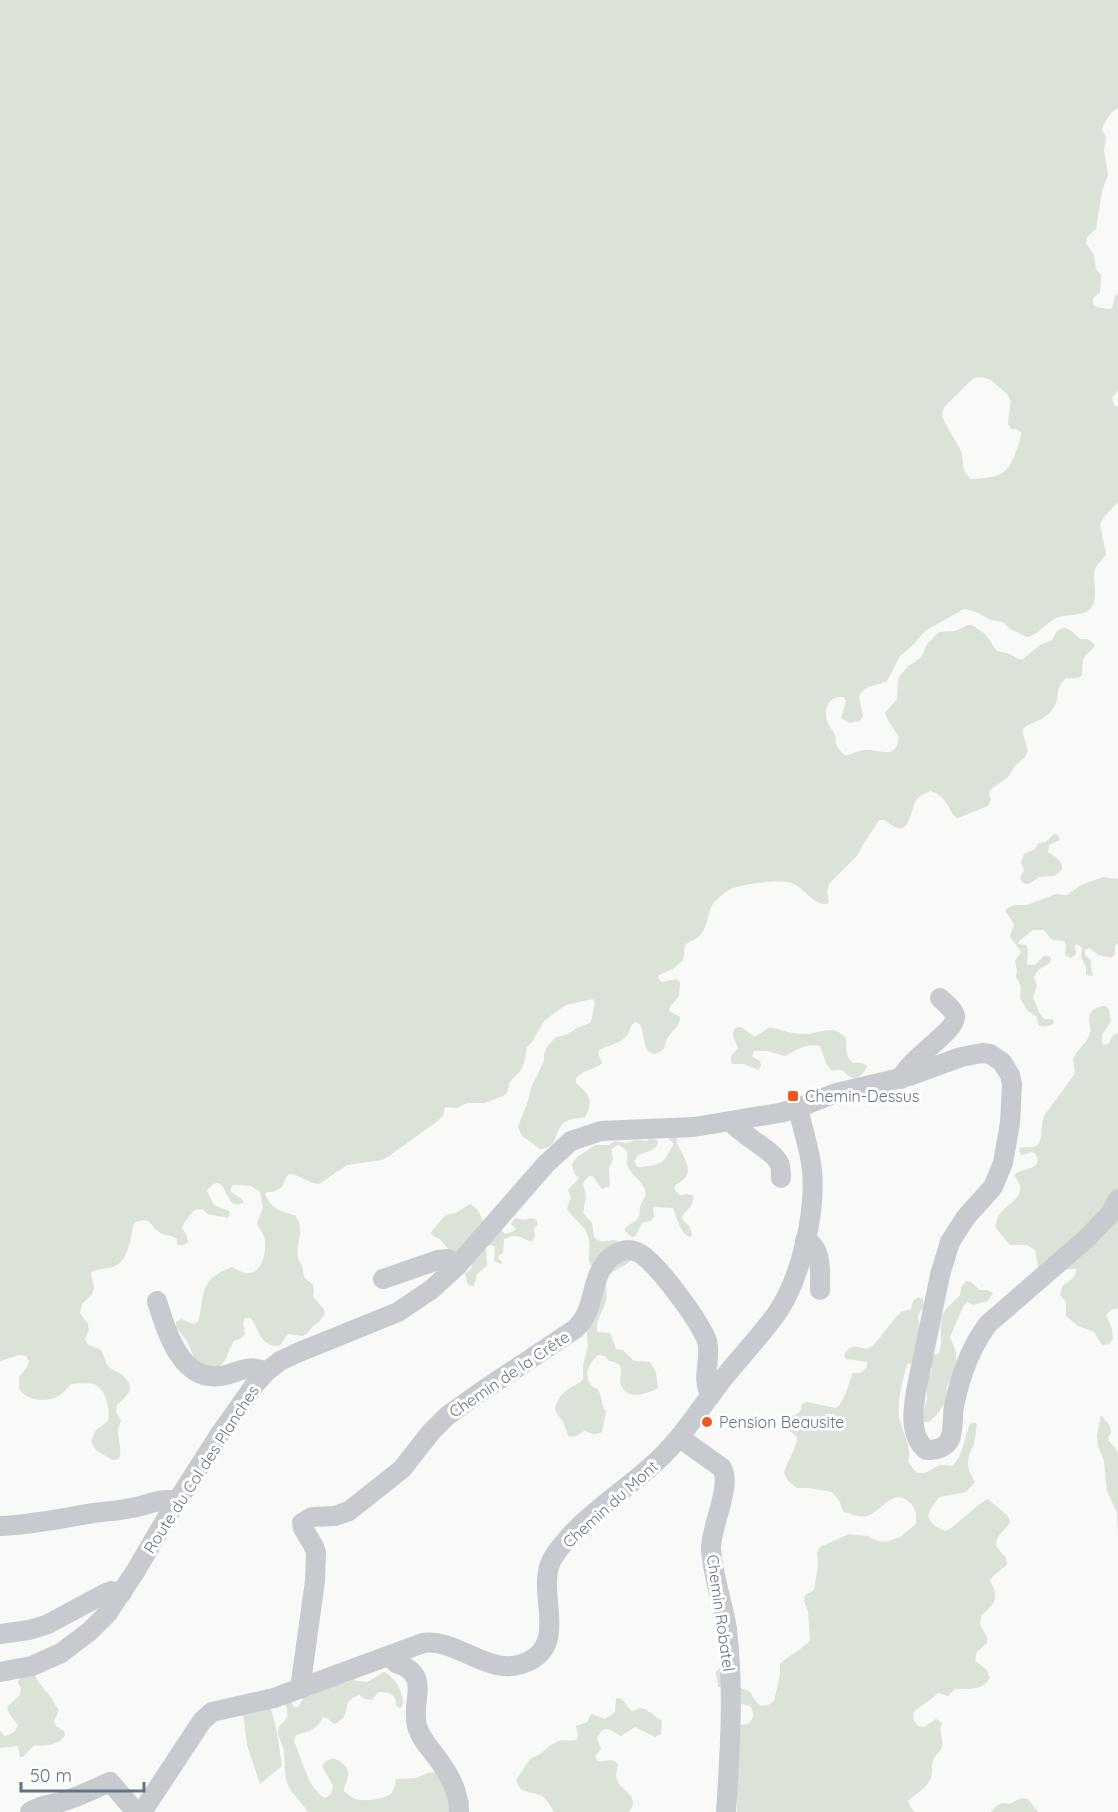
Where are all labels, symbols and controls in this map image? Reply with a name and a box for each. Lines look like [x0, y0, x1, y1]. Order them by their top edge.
place label: Chemin-Dessus [805, 1086, 919, 1106]
marker: Chemin-Dessus [786, 1089, 800, 1103]
street label: Chemin de la Crête [445, 1326, 573, 1422]
street label: Route du Col des Planches [139, 1381, 263, 1557]
place label: Pension Beausite [719, 1412, 844, 1432]
marker: Pension Beausite [700, 1415, 714, 1429]
street label: Chemin du Mont [558, 1456, 662, 1552]
street label: Chemin Robatel [703, 1553, 739, 1673]
scale bar [21, 1755, 144, 1793]
text: 50 m [30, 1764, 72, 1787]

